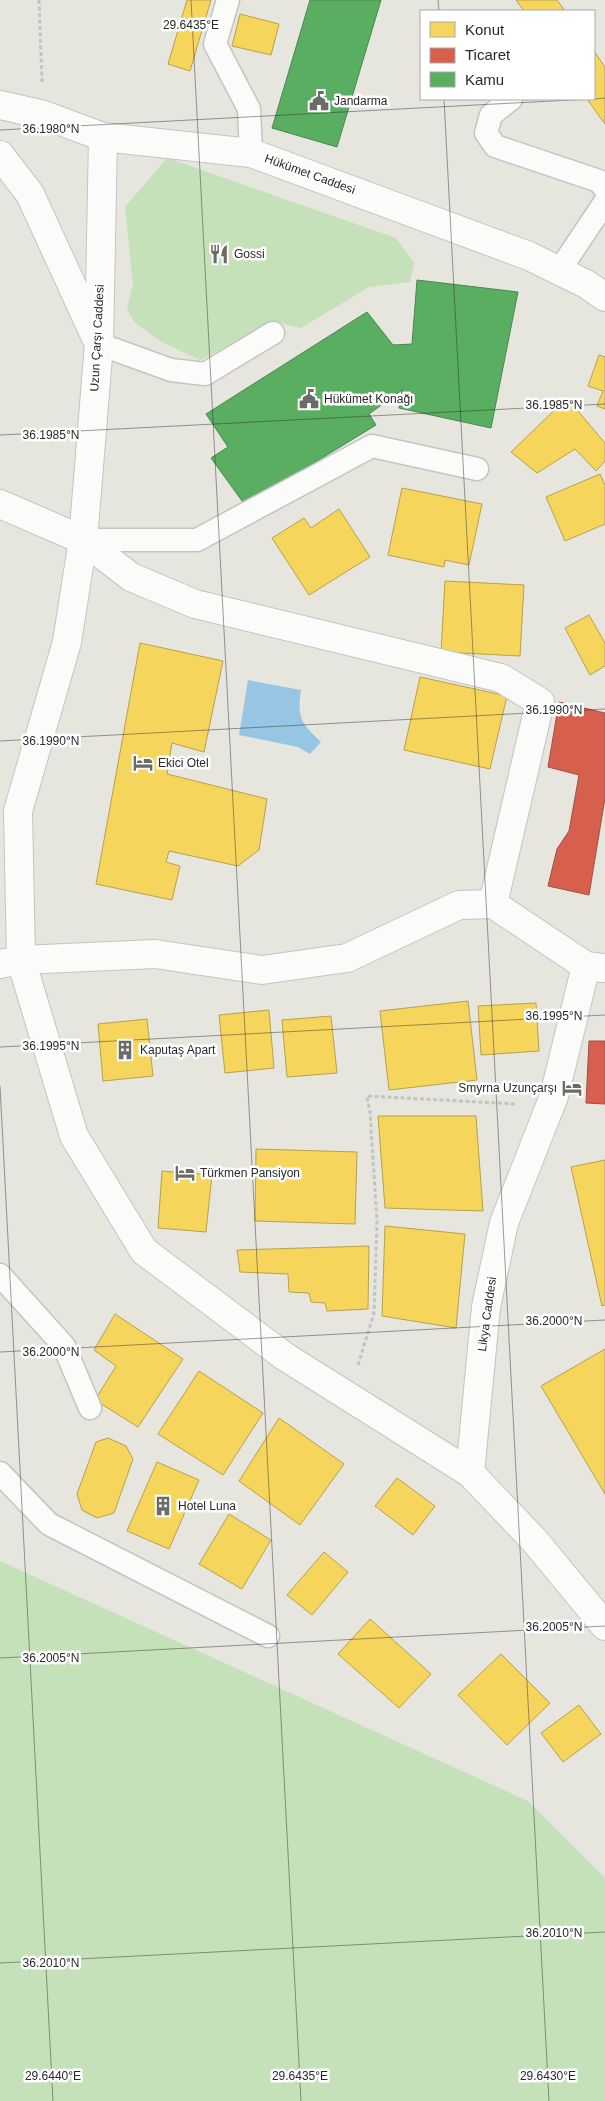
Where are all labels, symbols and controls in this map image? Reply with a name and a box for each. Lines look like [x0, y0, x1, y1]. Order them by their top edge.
legend [420, 10, 595, 100]
text: 29.6435°E [163, 18, 219, 32]
text: Konut [465, 21, 505, 38]
text: Ticaret [465, 46, 511, 63]
text: Kamu [465, 71, 504, 88]
public building icon: Jandarma [308, 90, 330, 112]
place label: Jandarma [334, 94, 388, 108]
text: 36.1980°N [23, 122, 79, 136]
street label: Hükümet Caddesi [263, 151, 357, 197]
restaurant icon: Gossi [208, 243, 230, 265]
place label: Gossi [234, 247, 265, 261]
street label: Uzun Çarşı Caddesi [87, 284, 107, 392]
public building icon: Hükümet Konağı [298, 388, 320, 410]
place label: Hükümet Konağı [324, 392, 413, 406]
text: 36.1985°N [526, 398, 582, 412]
text: 36.1985°N [23, 428, 79, 442]
text: 36.1990°N [526, 703, 582, 717]
text: 36.1990°N [23, 734, 79, 748]
hotel icon: Ekici Otel [132, 752, 154, 774]
place label: Ekici Otel [158, 756, 209, 770]
text: 36.1995°N [526, 1009, 582, 1023]
text: 36.1995°N [23, 1039, 79, 1053]
building icon: Kaputaş Apart [114, 1039, 136, 1061]
place label: Kaputaş Apart [140, 1043, 216, 1057]
hotel icon: Smyrna Uzunçarşı [561, 1077, 583, 1099]
place label: Smyrna Uzunçarşı [458, 1081, 557, 1095]
hotel icon: Türkmen Pansiyon [174, 1162, 196, 1184]
place label: Türkmen Pansiyon [200, 1166, 300, 1180]
street label: Likya Caddesi [475, 1276, 499, 1352]
text: 36.2000°N [526, 1314, 582, 1328]
text: 36.2000°N [23, 1345, 79, 1359]
building icon: Hotel Luna [152, 1495, 174, 1517]
place label: Hotel Luna [178, 1499, 236, 1513]
text: 36.2005°N [526, 1620, 582, 1634]
text: 36.2005°N [23, 1651, 79, 1665]
text: 36.2010°N [526, 1926, 582, 1940]
text: 36.2010°N [23, 1956, 79, 1970]
text: 29.6440°E [25, 2069, 81, 2083]
text: 29.6435°E [272, 2069, 328, 2083]
text: 29.6430°E [520, 2069, 576, 2083]

